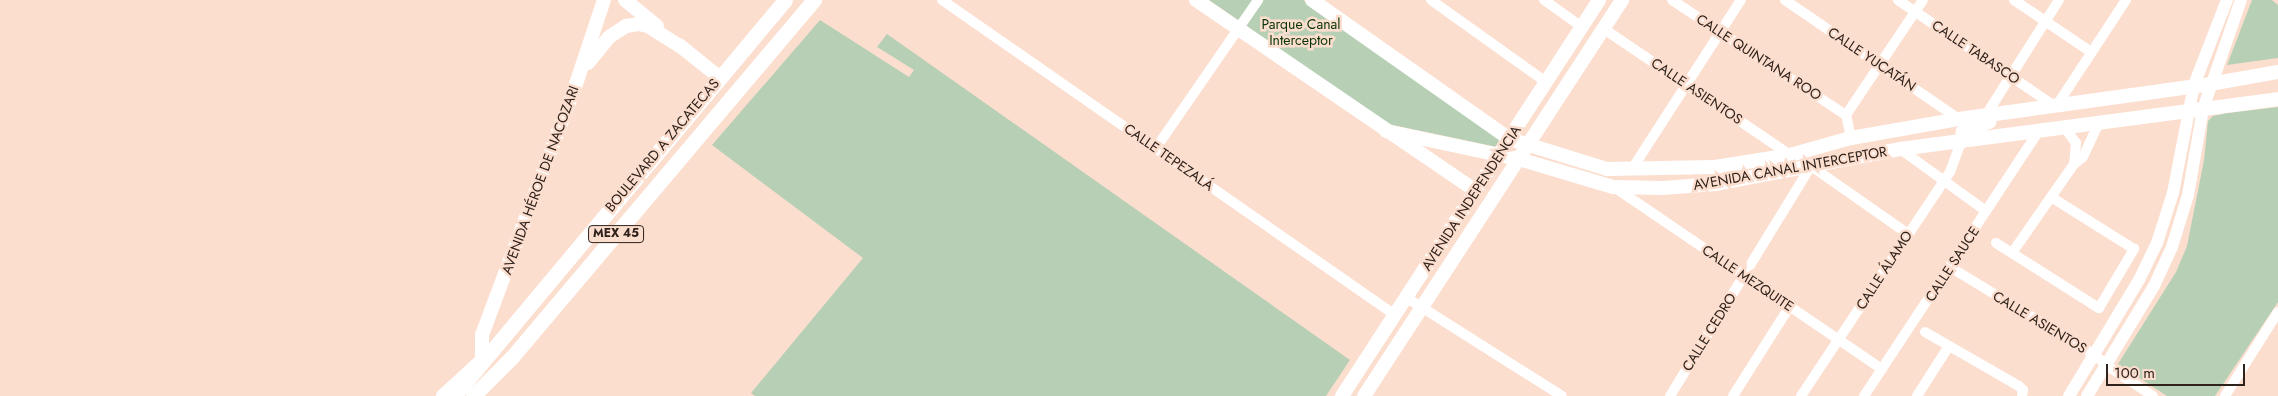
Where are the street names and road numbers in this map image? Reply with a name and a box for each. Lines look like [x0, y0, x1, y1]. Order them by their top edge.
street label: CALLE QUINTANA ROO [1693, 10, 1825, 104]
street label: CALLE TABASCO [1929, 16, 2023, 88]
street label: CALLE YUCATÁN [1825, 23, 1919, 95]
street label: CALLE ASIENTOS [1648, 54, 1746, 128]
street label: BOULEVARD A ZACATECAS [601, 75, 723, 215]
street label: AVENIDA HÉROE DE NACOZARI [498, 83, 582, 277]
street label: CALLE TEPEZALÁ [1121, 120, 1217, 194]
street label: AVENIDA INDEPENDENCIA [1418, 122, 1524, 274]
street label: AVENIDA CANAL INTERCEPTOR [1692, 143, 1888, 193]
street label: CALLE SAUCE [1922, 223, 1982, 305]
road number: MEX 45 [587, 224, 645, 243]
street label: CALLE ÁLAMO [1852, 227, 1916, 313]
street label: CALLE MEZQUITE [1699, 241, 1797, 315]
street label: CALLE ASIENTOS [1990, 287, 2090, 357]
street label: CALLE CEDRO [1678, 290, 1740, 374]

